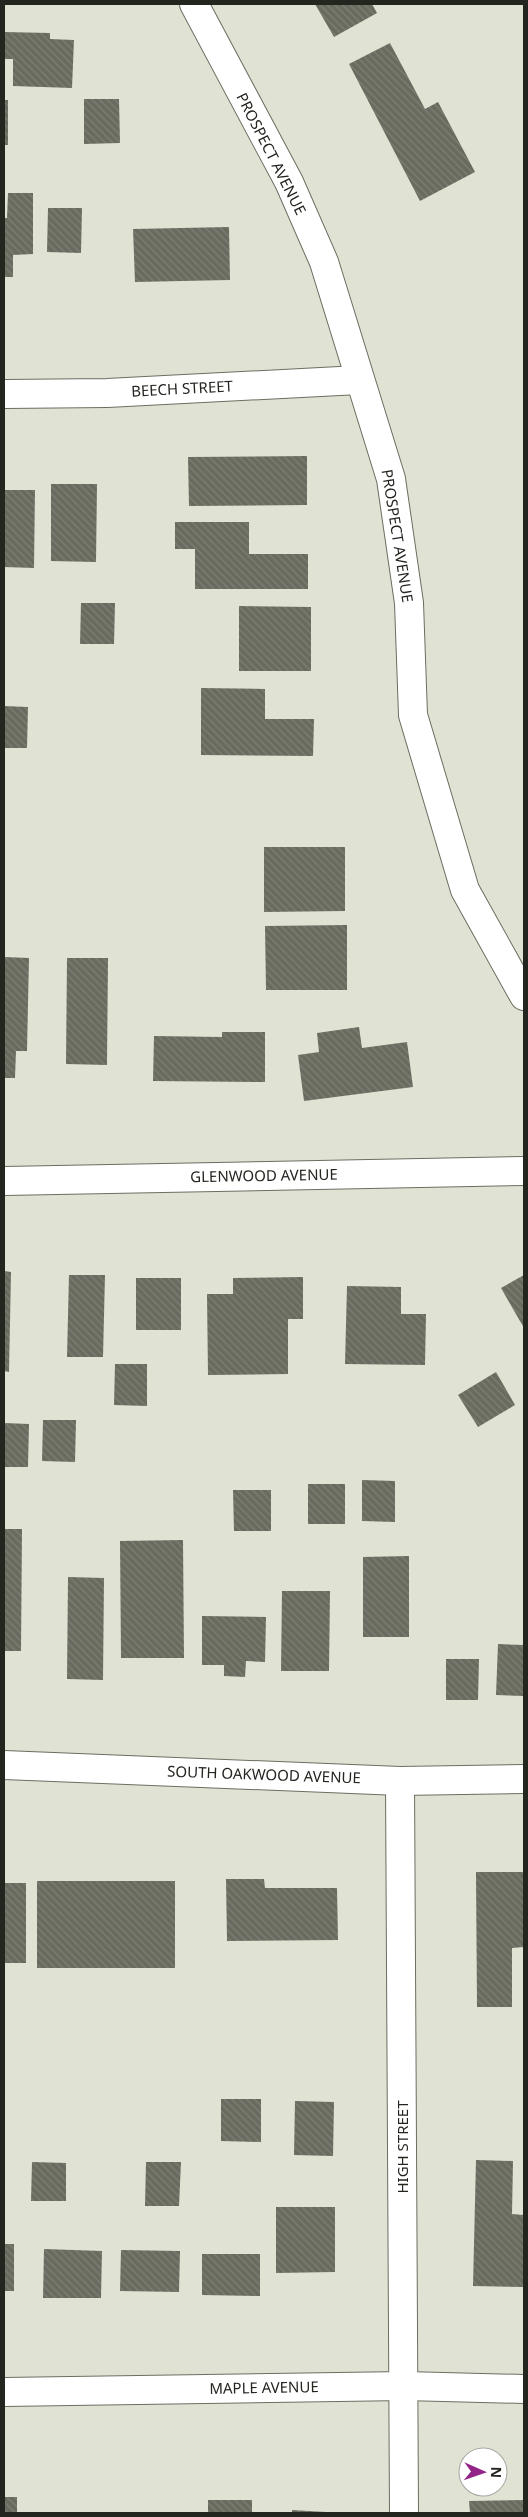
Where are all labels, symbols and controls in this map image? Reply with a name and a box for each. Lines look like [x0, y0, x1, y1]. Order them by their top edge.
street label: PROSPECT AVENUE [232, 89, 311, 218]
street label: BEECH STREET [131, 375, 234, 401]
street label: PROSPECT AVENUE [378, 468, 418, 604]
street label: GLENWOOD AVENUE [190, 1164, 338, 1186]
street label: SOUTH OAKWOOD AVENUE [167, 1761, 361, 1787]
street label: HIGH STREET [392, 2100, 412, 2194]
street label: MAPLE AVENUE [209, 2376, 319, 2398]
north arrow [458, 2447, 508, 2497]
text: N [487, 2466, 506, 2478]

